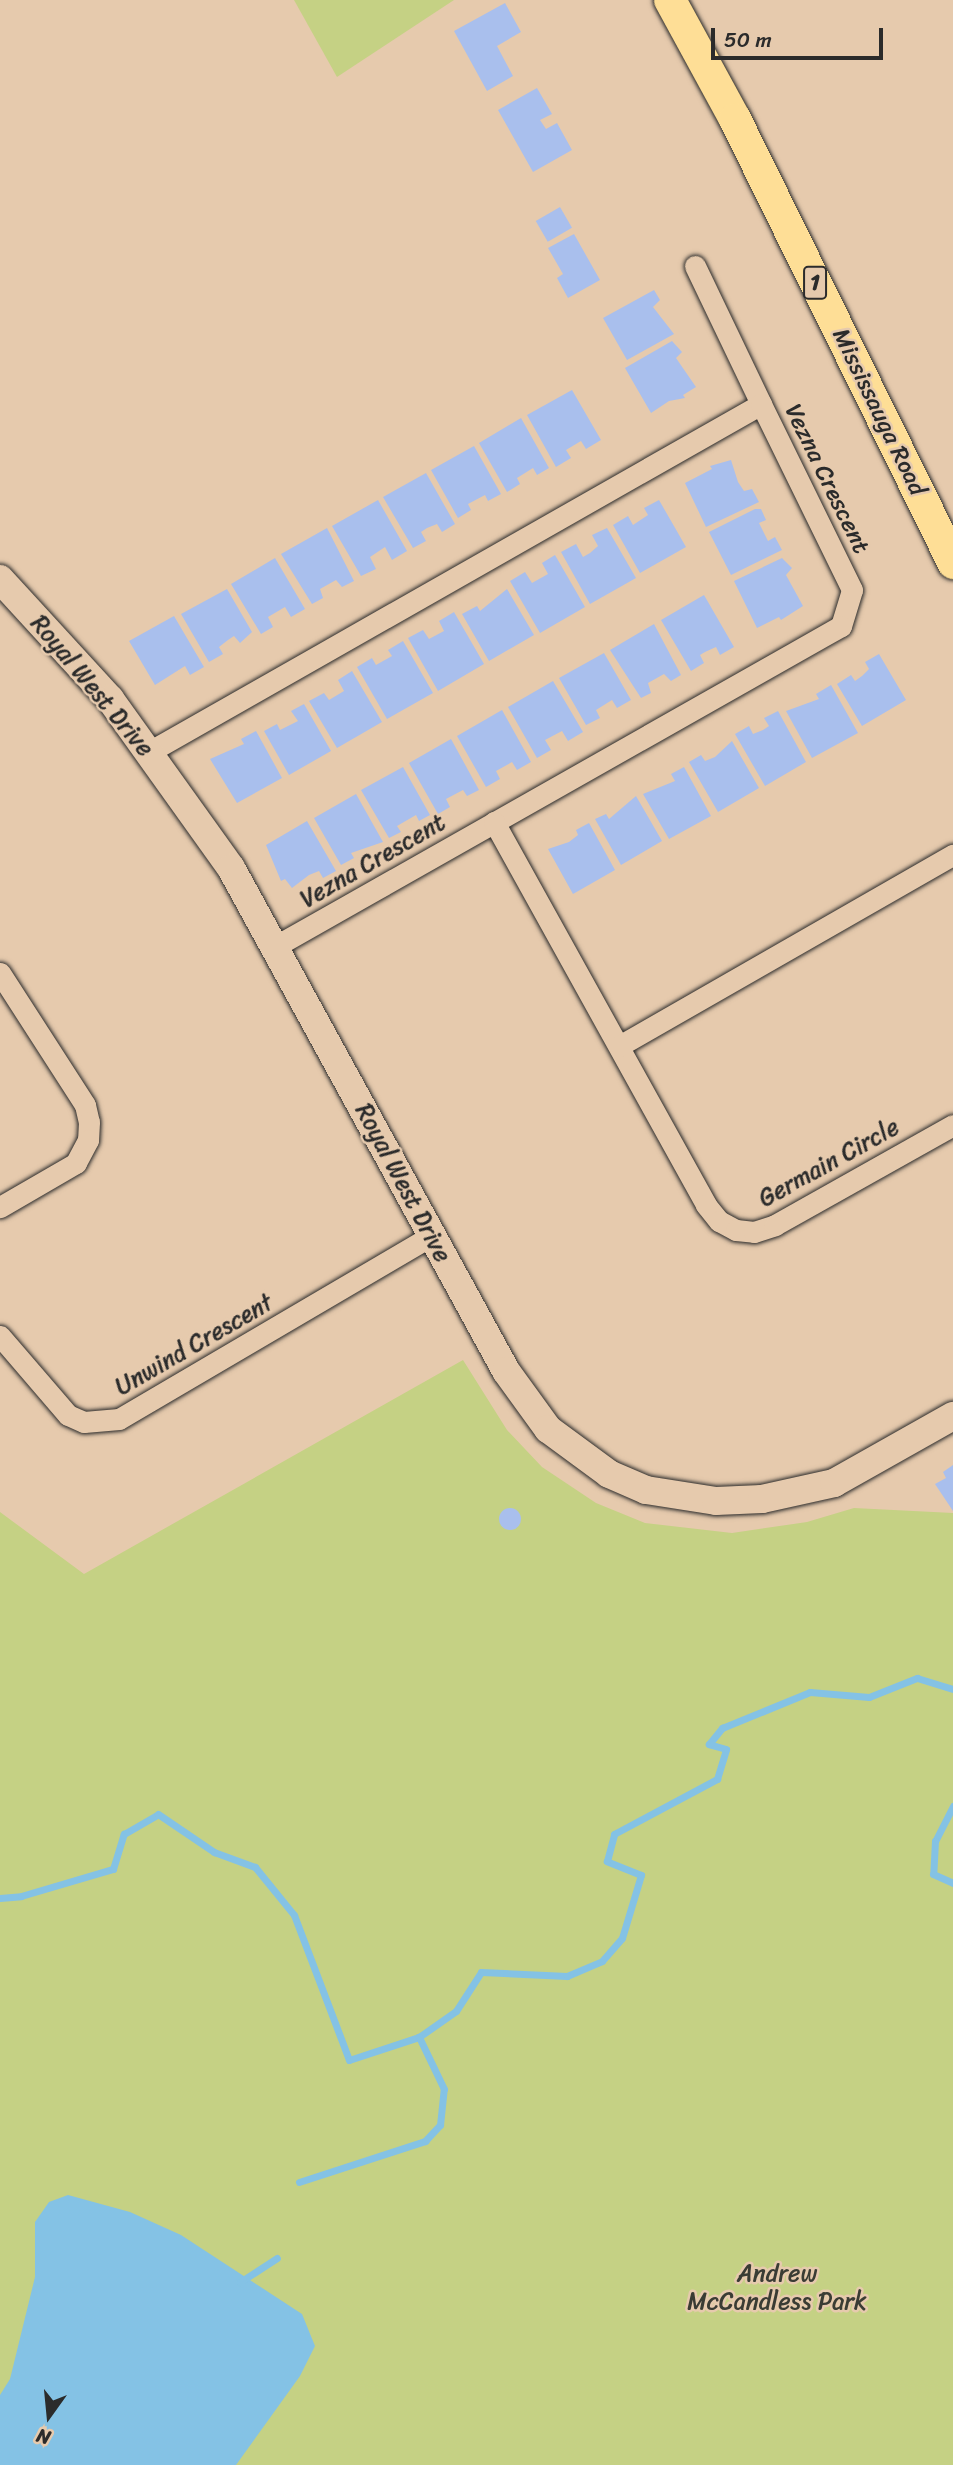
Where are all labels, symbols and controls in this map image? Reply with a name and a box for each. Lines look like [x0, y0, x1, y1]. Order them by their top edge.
scale bar [715, 14, 886, 58]
text: 50 m [724, 21, 772, 59]
road number: 1 [803, 264, 827, 302]
street label: Mississauga Road [826, 324, 932, 500]
street label: Vezna Crescent [778, 399, 876, 559]
street label: Royal West Drive [24, 609, 160, 763]
street label: Vezna Crescent [295, 808, 451, 914]
street label: Royal West Drive [349, 1098, 457, 1268]
street label: Germain Circle [754, 1113, 904, 1213]
street label: Unwind Crescent [109, 1288, 279, 1402]
park label: Andrew McCandless Park [687, 2260, 867, 2316]
north arrow [14, 2381, 84, 2451]
text: N [33, 2419, 54, 2454]

